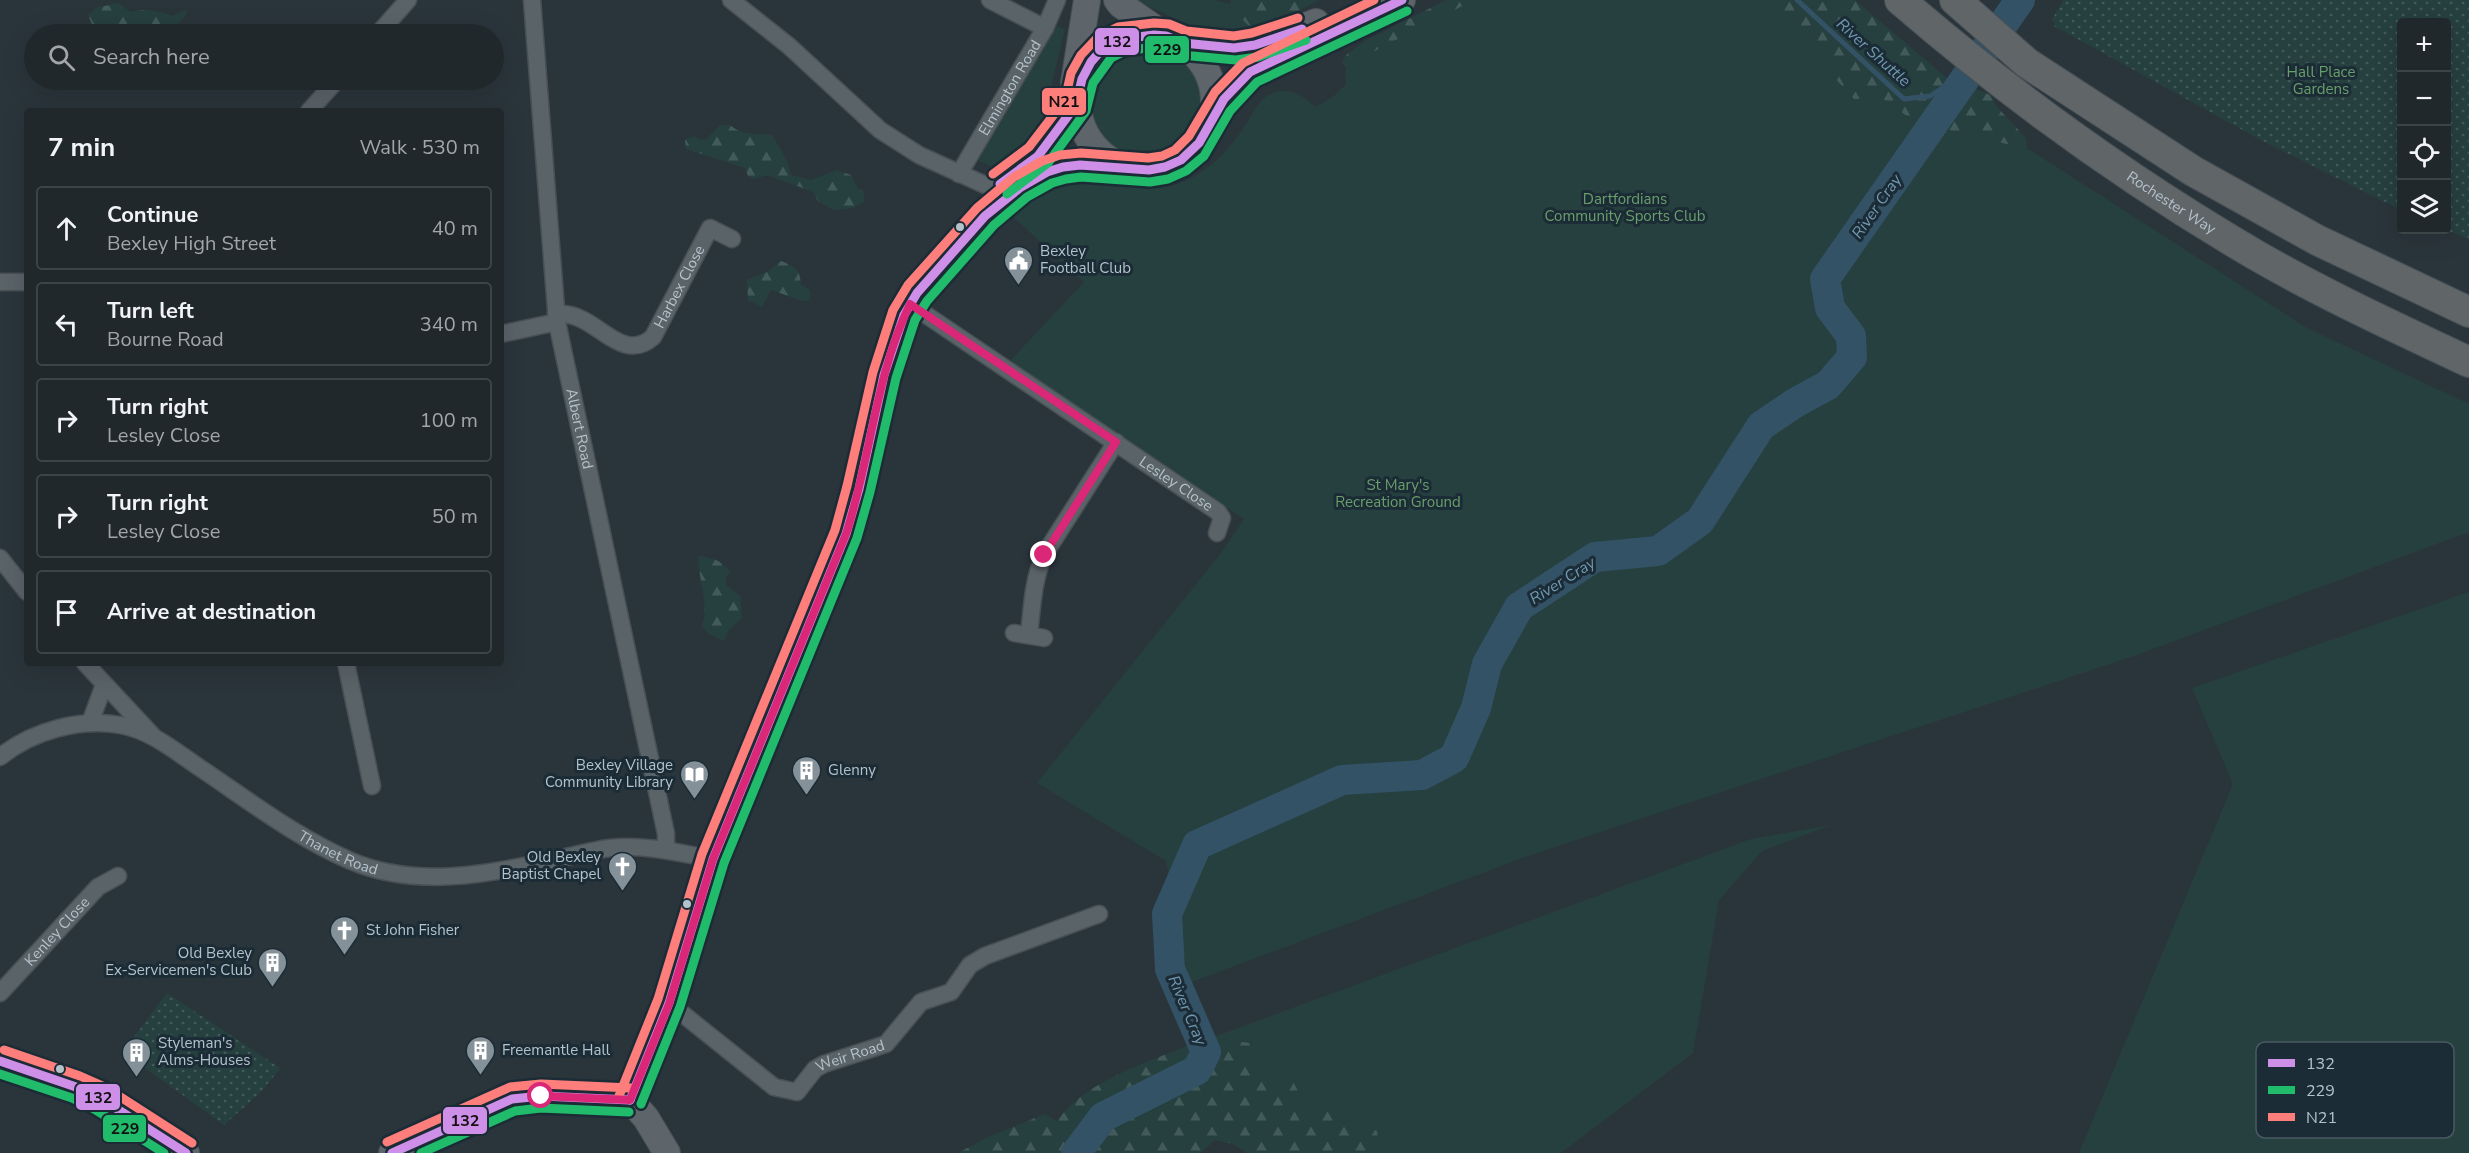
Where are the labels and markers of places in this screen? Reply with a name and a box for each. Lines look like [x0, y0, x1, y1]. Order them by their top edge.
unlabelled marker [954, 221, 966, 233]
place label: Bexley Football Club [1040, 241, 1131, 278]
public building icon: Bexley Football Club [1003, 244, 1035, 286]
building icon: Glenny [791, 754, 823, 796]
place label: Bexley Village Community Library [545, 755, 673, 792]
library icon: Bexley Village Community Library [678, 758, 710, 800]
place label: Glenny [828, 760, 876, 780]
place label: Old Bexley Baptist Chapel [502, 847, 602, 884]
church icon: Old Bexley Baptist Chapel [606, 850, 638, 892]
unlabelled marker [681, 898, 693, 910]
church icon: St John Fisher [329, 914, 361, 956]
place label: St John Fisher [366, 920, 460, 940]
place label: Old Bexley Ex-Servicemen's Club [105, 943, 252, 980]
building icon: Old Bexley Ex-Servicemen's Club [257, 946, 289, 988]
place label: Styleman's Alms-Houses [158, 1033, 250, 1070]
building icon: Freemantle Hall [465, 1034, 497, 1076]
building icon: Styleman's Alms-Houses [121, 1036, 153, 1078]
place label: Freemantle Hall [502, 1040, 611, 1060]
unlabelled marker [54, 1063, 66, 1075]

